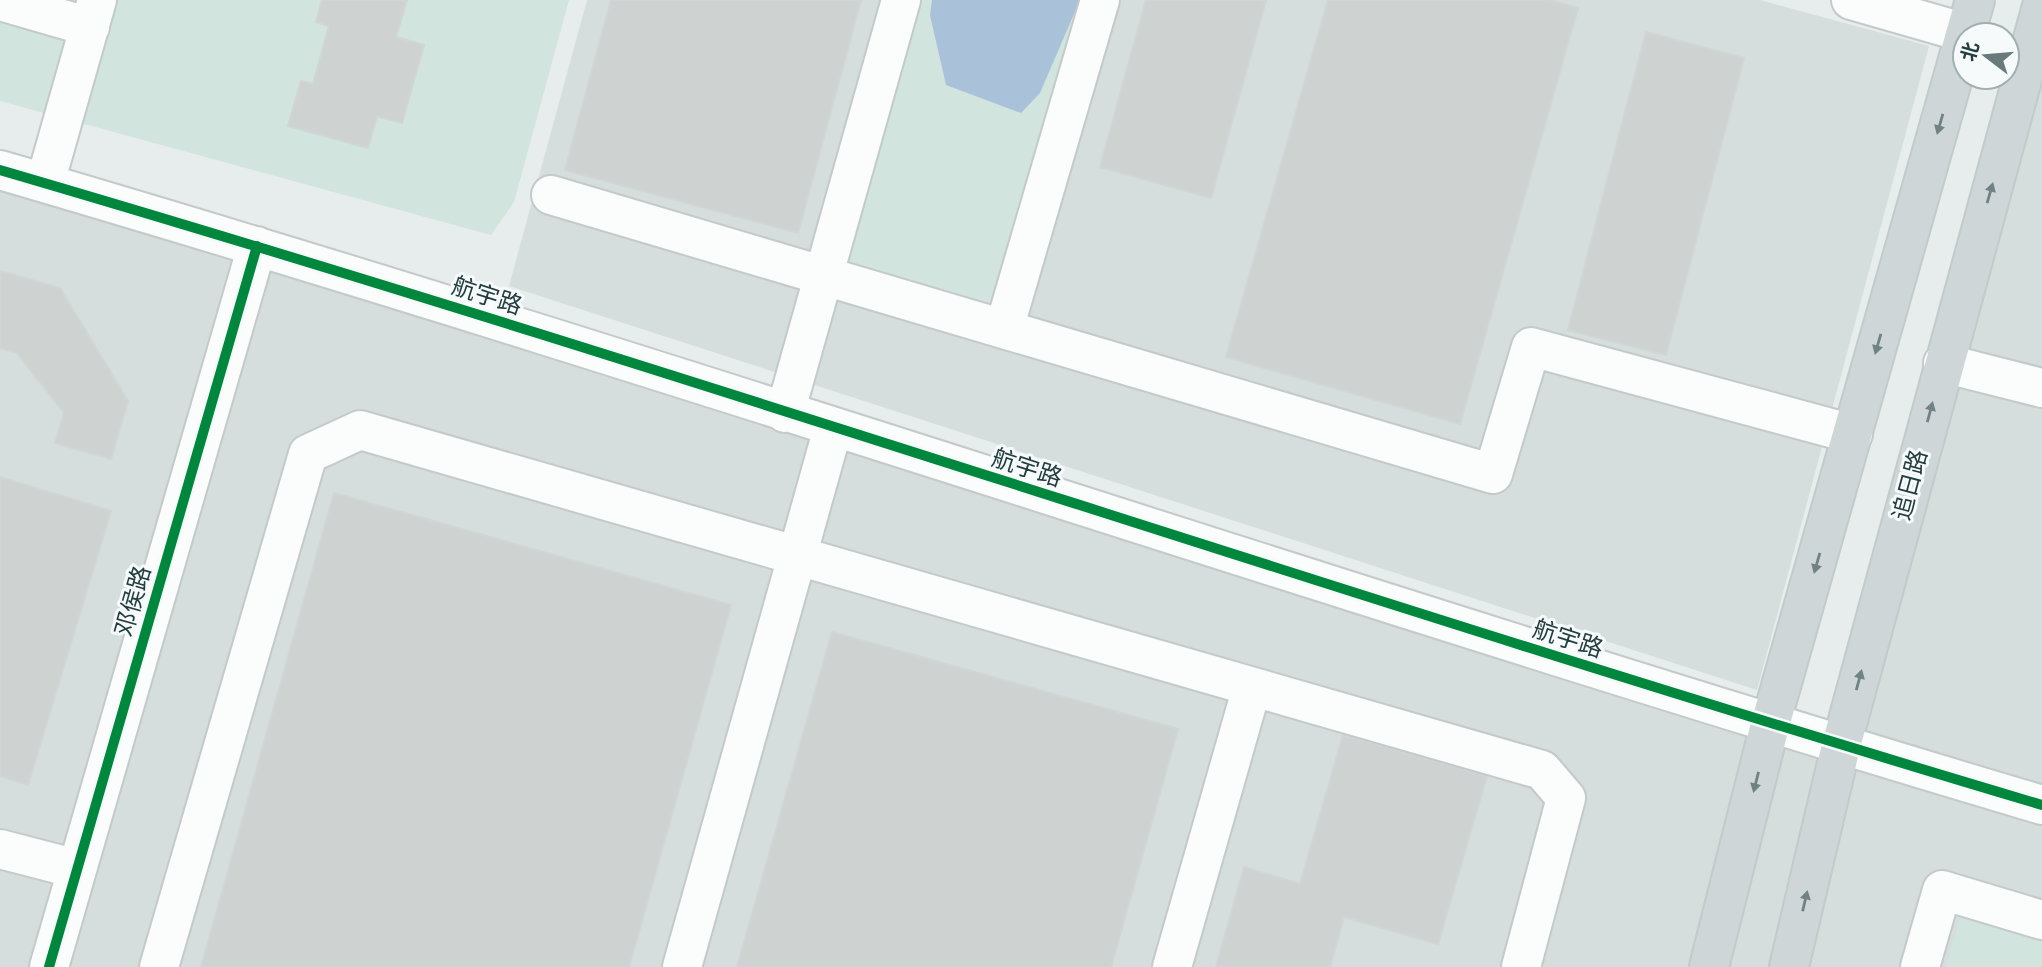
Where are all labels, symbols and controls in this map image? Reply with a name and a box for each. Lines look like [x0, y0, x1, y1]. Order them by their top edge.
north arrow [1951, 21, 2021, 91]
text: 北 [1956, 39, 1986, 64]
one-way arrow [1934, 114, 1945, 136]
one-way arrow [1985, 182, 1996, 204]
street label: 航宇路 [448, 270, 526, 322]
one-way arrow [1873, 333, 1883, 354]
one-way arrow [1925, 401, 1936, 423]
street label: 航宇路 [988, 442, 1066, 494]
street label: 追日路 [1885, 446, 1935, 524]
one-way arrow [1811, 552, 1821, 573]
street label: 邓侯路 [108, 562, 158, 640]
street label: 航宇路 [1529, 613, 1607, 665]
one-way arrow [1854, 668, 1865, 690]
one-way arrow [1750, 771, 1761, 793]
one-way arrow [1800, 890, 1811, 912]

